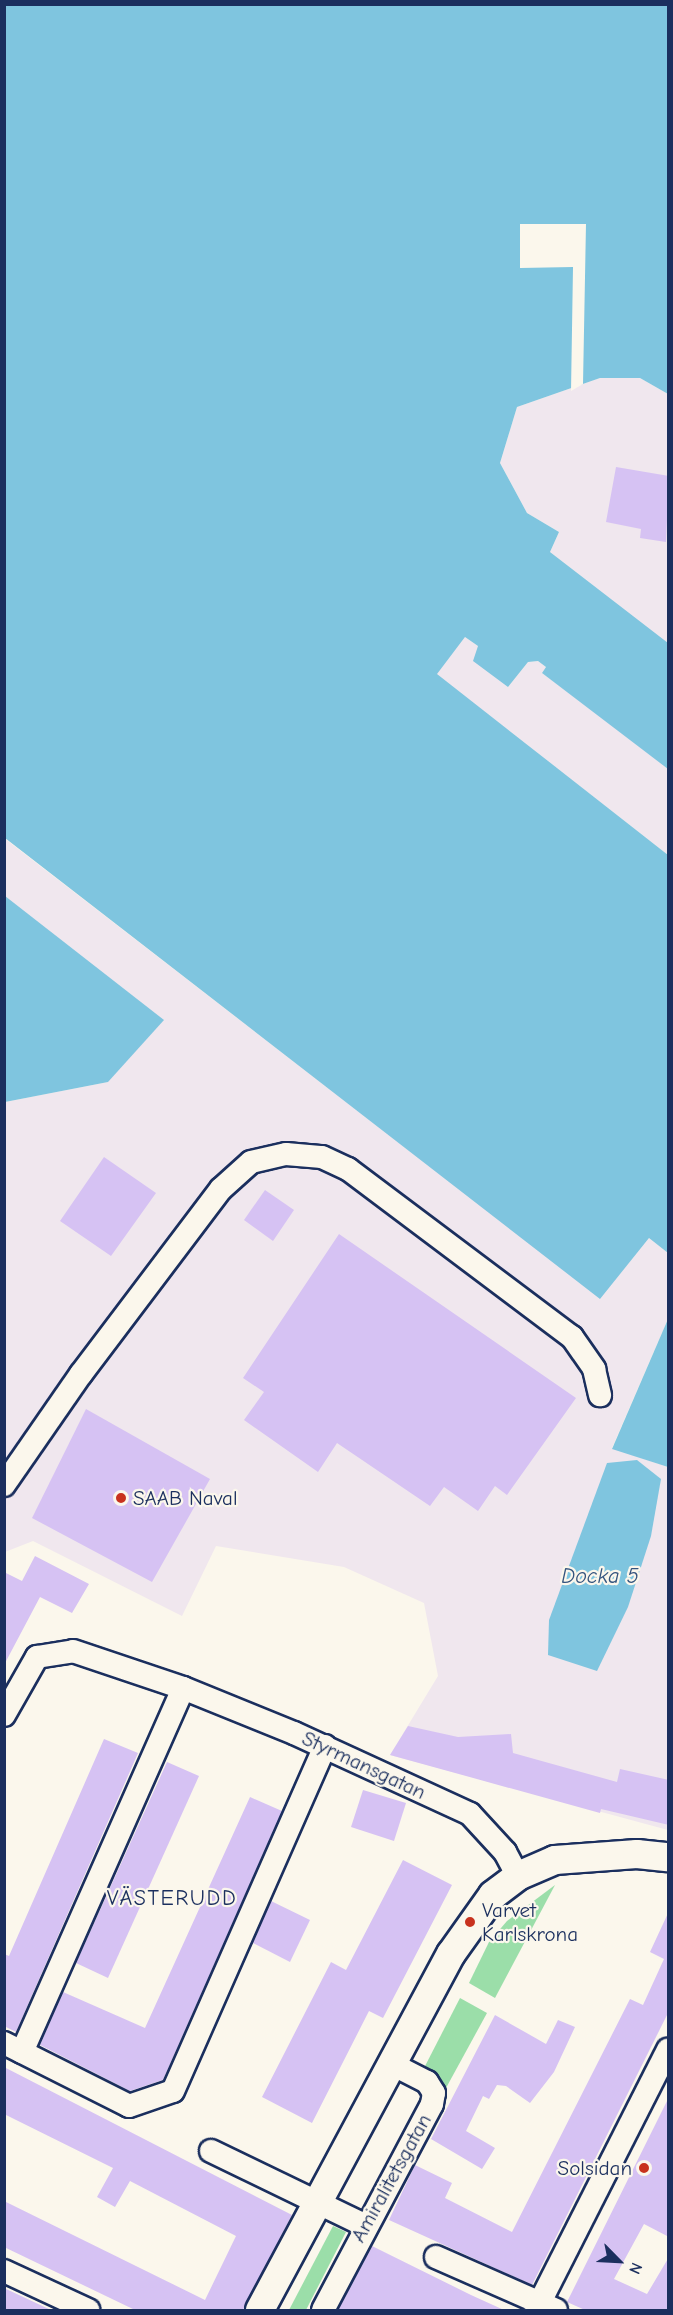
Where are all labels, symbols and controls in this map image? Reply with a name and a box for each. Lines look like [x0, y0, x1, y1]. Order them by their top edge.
place label: SAAB Naval [133, 1485, 237, 1511]
marker: SAAB Naval [114, 1491, 128, 1505]
water label: Docka 5 [561, 1564, 639, 1590]
street label: Styrmansgatan [298, 1725, 430, 1805]
district label: VÄSTERUDD [107, 1886, 237, 1912]
place label: Varvet Karlskrona [482, 1897, 578, 1947]
marker: Varvet Karlskrona [463, 1915, 477, 1929]
street label: Amiralitetsgatan [345, 2109, 437, 2247]
place label: Solsidan [558, 2155, 632, 2181]
marker: Solsidan [637, 2161, 651, 2175]
north arrow [589, 2231, 649, 2291]
text: N [625, 2260, 646, 2277]

